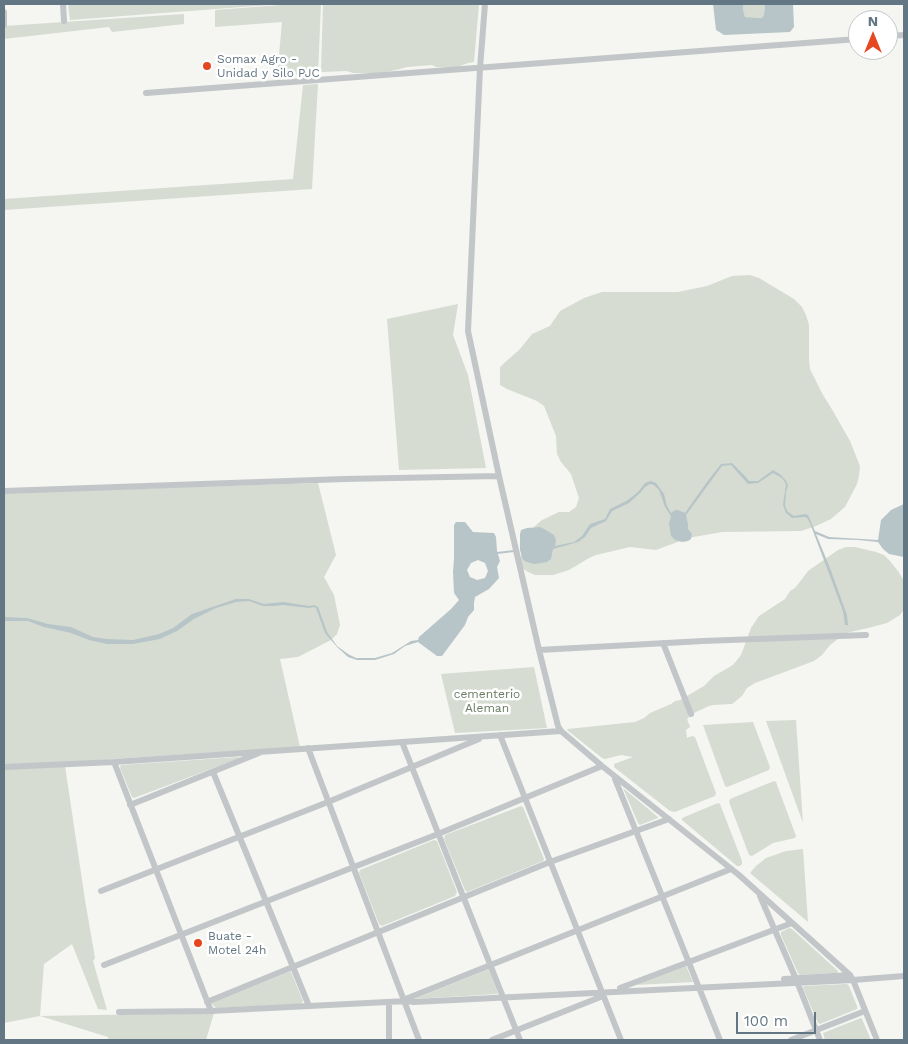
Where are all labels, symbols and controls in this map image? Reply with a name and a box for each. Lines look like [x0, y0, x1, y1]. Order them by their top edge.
north arrow [848, 10, 898, 60]
text: N [868, 13, 878, 29]
place label: Somax Agro - Unidad y Silo PJC [217, 52, 320, 80]
marker: Somax Agro - Unidad y Silo PJC [201, 60, 213, 72]
park label: cementerio Aleman [454, 687, 520, 715]
place label: Buate - Motel 24h [208, 929, 266, 957]
marker: Buate - Motel 24h [192, 937, 204, 949]
scale bar [738, 1002, 818, 1034]
text: 100 m [744, 1012, 788, 1030]

